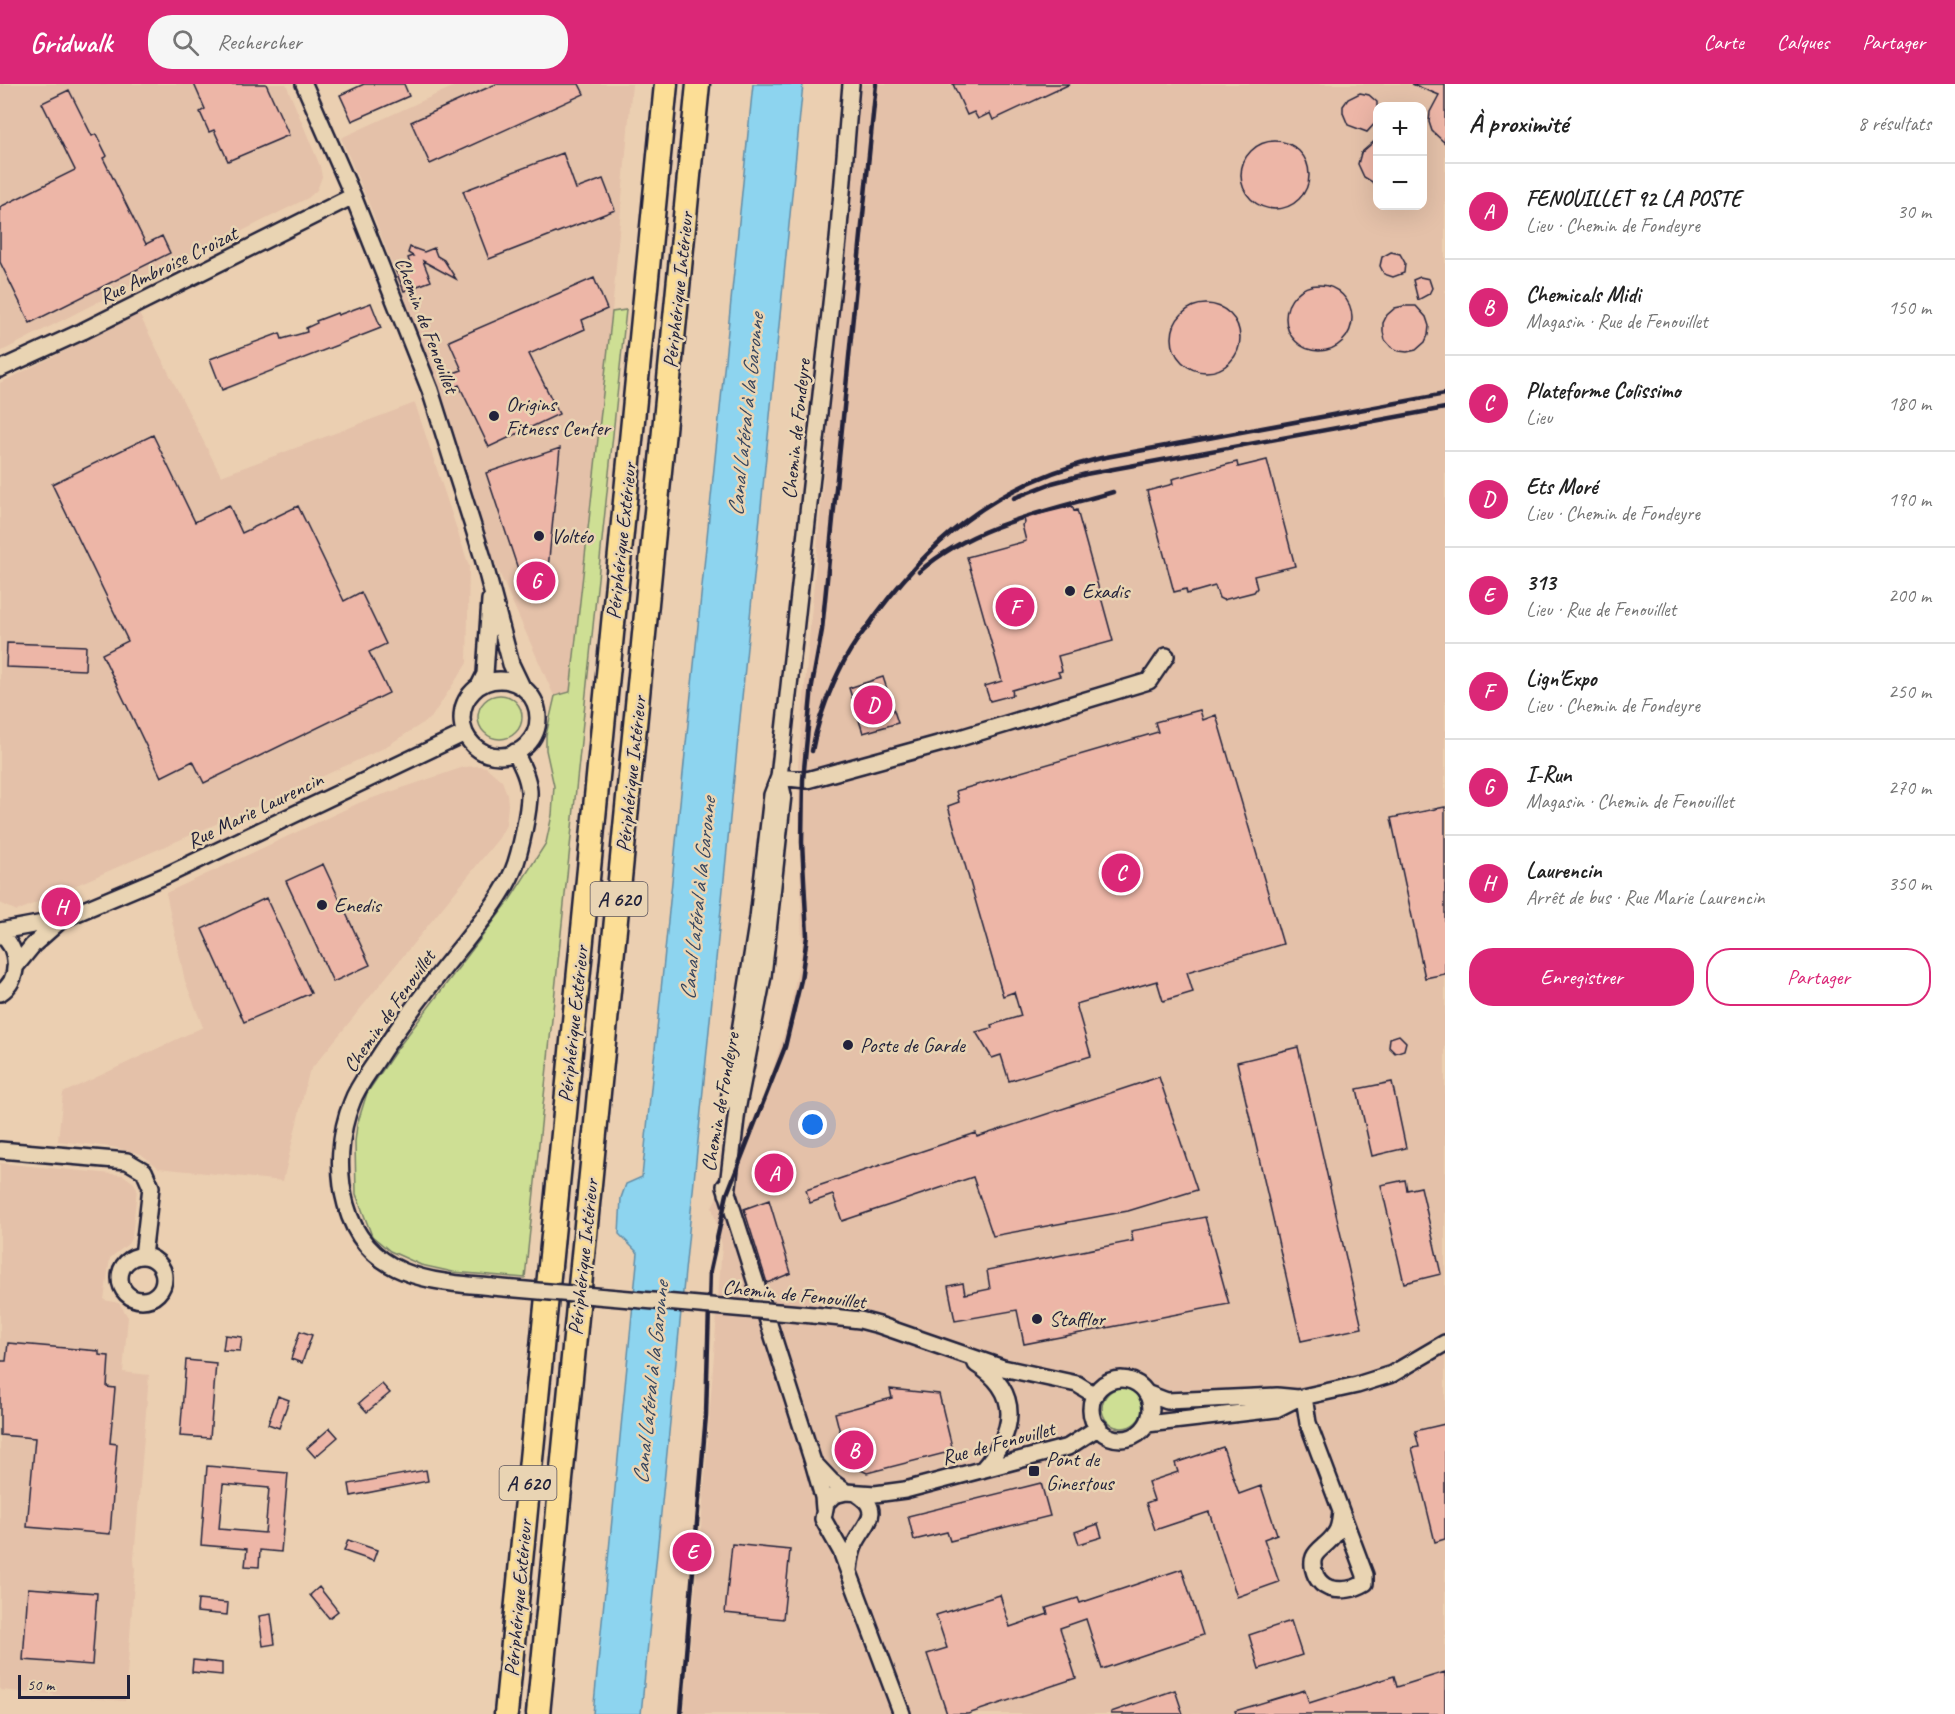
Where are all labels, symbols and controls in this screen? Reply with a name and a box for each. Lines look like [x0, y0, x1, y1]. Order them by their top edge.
search box [148, 15, 568, 69]
text: Gridwalk [30, 25, 112, 60]
icon: search [169, 26, 202, 59]
text: Rechercher [217, 28, 302, 56]
text: Carte [1703, 29, 1744, 55]
text: Calques [1777, 29, 1829, 55]
text: Partager [1862, 29, 1925, 55]
map controls [1373, 102, 1427, 210]
button: + [1373, 102, 1427, 156]
text: À proximité [1469, 107, 1568, 140]
text: 8 résultats [1858, 111, 1931, 136]
button: − [1373, 156, 1427, 210]
text: FENOUILLET 92 LA POSTE [1526, 185, 1741, 213]
text: A [1483, 199, 1494, 224]
text: 30 m [1897, 199, 1931, 224]
street label: Périphérique Intérieur [657, 209, 699, 369]
text: Lieu · Chemin de Fondeyre [1526, 213, 1700, 238]
street label: Rue Ambroise Croizat [95, 219, 243, 310]
street label: Chemin de Fenouillet [389, 253, 466, 399]
text: Chemicals Midi [1526, 281, 1640, 309]
text: B [1483, 295, 1494, 320]
text: 150 m [1888, 295, 1931, 320]
water label: Canal Latéral à la Garonne [721, 309, 771, 517]
text: Magasin · Rue de Fenouillet [1526, 309, 1708, 334]
street label: Chemin de Fondeyre [776, 357, 816, 500]
text: Plateforme Colissimo [1526, 377, 1680, 405]
place label: Origins Fitness Center [506, 391, 612, 441]
text: C [1484, 391, 1493, 416]
text: 180 m [1888, 391, 1931, 416]
text: Lieu [1526, 405, 1552, 430]
marker: Origins Fitness Center [487, 409, 501, 423]
street label: Périphérique Extérieur [600, 460, 642, 621]
text: Ets Moré [1526, 473, 1597, 501]
text: D [1483, 487, 1494, 512]
text: 190 m [1888, 487, 1931, 512]
text: Lieu · Chemin de Fondeyre [1526, 501, 1700, 526]
place label: Voltéo [551, 523, 594, 549]
marker: Voltéo [532, 529, 546, 543]
pin: G [516, 558, 556, 604]
text: 313 [1526, 569, 1556, 597]
place label: Exadis [1082, 578, 1131, 604]
text: E [1483, 583, 1494, 608]
text: 200 m [1888, 583, 1931, 608]
pin: F [996, 584, 1034, 630]
marker: Exadis [1063, 584, 1077, 598]
text: Lieu · Rue de Fenouillet [1526, 597, 1676, 622]
text: Lign'Expo [1526, 665, 1596, 693]
text: F [1484, 679, 1493, 704]
text: 250 m [1888, 679, 1931, 704]
pin: D [854, 682, 892, 728]
street label: Périphérique Intérieur [610, 693, 652, 853]
text: Lieu · Chemin de Fondeyre [1526, 693, 1700, 718]
text: I-Run [1526, 761, 1572, 789]
street label: Rue Marie Laurencin [183, 766, 328, 854]
text: G [1484, 775, 1493, 800]
text: 270 m [1888, 775, 1931, 800]
text: Magasin · Chemin de Fenouillet [1526, 789, 1734, 814]
water label: Canal Latéral à la Garonne [673, 793, 723, 1001]
pin: C [1102, 850, 1140, 896]
text: Laurencin [1526, 857, 1602, 885]
text: H [1483, 871, 1494, 896]
text: 350 m [1888, 871, 1931, 896]
road number: A 620 [590, 882, 648, 916]
pin: H [42, 884, 80, 930]
text: Arrêt de bus · Rue Marie Laurencin [1526, 885, 1765, 910]
place label: Enedis [334, 892, 383, 918]
marker: Enedis [315, 898, 329, 912]
street label: Chemin de Fenouillet [337, 943, 442, 1077]
street label: Périphérique Extérieur [552, 943, 594, 1104]
button: Enregistrer [1469, 948, 1694, 1006]
button: Partager [1706, 948, 1931, 1006]
street label: Chemin de Fondeyre [695, 1029, 745, 1173]
place label: Poste de Garde [860, 1032, 966, 1058]
marker: Poste de Garde [841, 1038, 855, 1052]
your location [798, 1110, 827, 1139]
pin: A [754, 1150, 794, 1196]
street label: Périphérique Intérieur [562, 1176, 604, 1336]
street label: Chemin de Fenouillet [721, 1274, 869, 1315]
water label: Canal Latéral à la Garonne [626, 1277, 676, 1485]
place label: Stafflor [1049, 1306, 1106, 1332]
marker: Stafflor [1030, 1312, 1044, 1326]
street label: Rue de Fenouillet [939, 1415, 1059, 1471]
pin: B [834, 1428, 874, 1472]
place label: Pont de Ginestous [1046, 1446, 1115, 1496]
marker: Pont de Ginestous [1027, 1464, 1041, 1478]
road number: A 620 [500, 1466, 556, 1500]
street label: Périphérique Extérieur [498, 1517, 538, 1678]
pin: E [672, 1530, 712, 1574]
scale bar [18, 1672, 130, 1700]
text: 50 m [27, 1675, 54, 1695]

